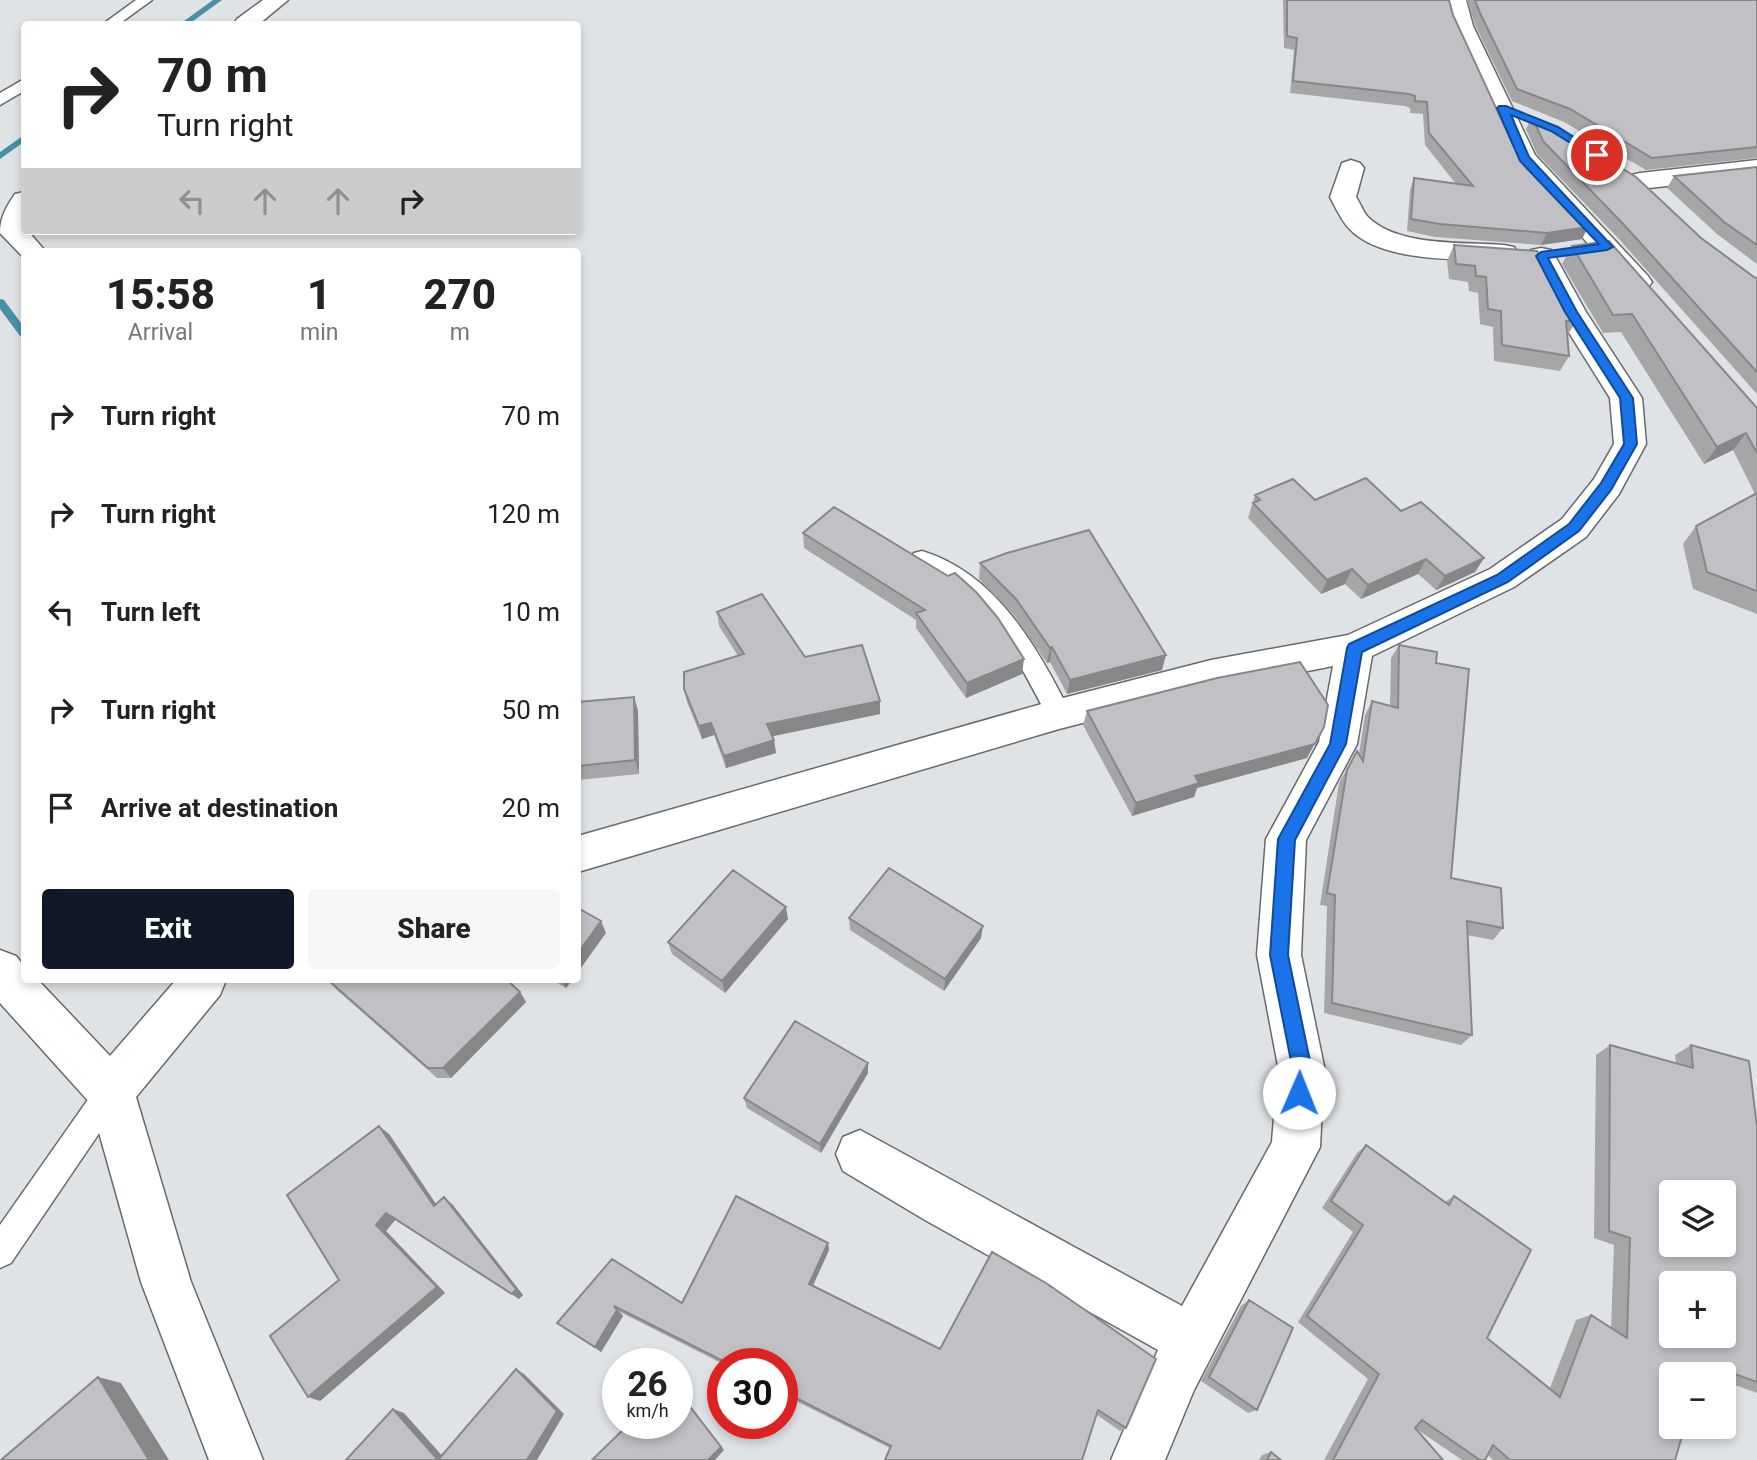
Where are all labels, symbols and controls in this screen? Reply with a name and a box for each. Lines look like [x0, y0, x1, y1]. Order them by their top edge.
text: 70 m [157, 47, 268, 104]
icon: right [42, 49, 133, 140]
text: Turn right [157, 106, 293, 144]
pin [1567, 125, 1627, 185]
icon: arrive [1578, 136, 1616, 174]
icon: left [173, 182, 211, 220]
icon: ahead [246, 182, 284, 220]
icon: ahead [319, 182, 357, 220]
icon: right [392, 182, 430, 220]
text: 15:58 [106, 270, 215, 319]
text: 1 [307, 270, 331, 319]
text: 270 [423, 270, 496, 319]
text: Arrival [128, 319, 193, 346]
text: min [300, 319, 338, 346]
text: m [450, 319, 470, 346]
icon: right [42, 397, 80, 435]
text: Turn right [101, 401, 216, 431]
text: 70 m [502, 401, 560, 431]
icon: right [42, 495, 80, 533]
text: Turn right [101, 499, 216, 529]
text: 120 m [487, 499, 560, 529]
icon: left [42, 593, 80, 631]
text: Turn left [101, 597, 200, 627]
text: 10 m [502, 597, 560, 627]
icon: right [42, 691, 80, 729]
text: Turn right [101, 695, 216, 725]
text: 50 m [502, 695, 560, 725]
icon: arrive [42, 789, 80, 827]
text: Arrive at destination [101, 793, 338, 823]
text: 20 m [502, 793, 560, 823]
button: Exit [42, 889, 294, 969]
button: Share [308, 889, 560, 969]
position arrow [1262, 1056, 1336, 1130]
map controls [1659, 1180, 1736, 1439]
button: layers [1659, 1180, 1736, 1257]
button: + [1659, 1271, 1736, 1348]
speed limit sign: 30 [707, 1348, 798, 1439]
button: − [1659, 1362, 1736, 1439]
text: 26 [627, 1364, 668, 1405]
text: km/h [626, 1400, 669, 1421]

